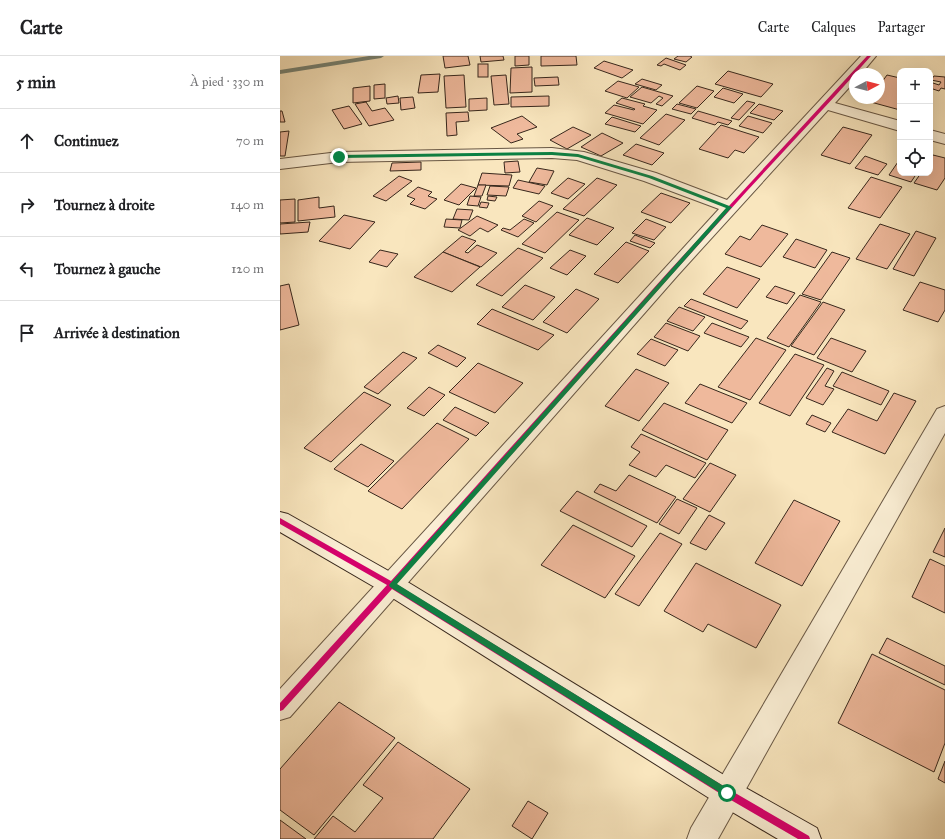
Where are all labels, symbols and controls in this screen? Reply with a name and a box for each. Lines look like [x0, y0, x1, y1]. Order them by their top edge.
text: Carte [20, 16, 63, 39]
text: Carte [758, 19, 789, 36]
text: Calques [811, 19, 856, 36]
text: Partager [878, 19, 925, 36]
north arrow [849, 68, 885, 104]
map controls [897, 68, 933, 176]
button: + [897, 68, 933, 104]
text: 5 min [16, 72, 56, 93]
text: À pied · 330 m [190, 74, 264, 90]
button: − [897, 104, 933, 140]
icon: ahead [16, 130, 38, 152]
text: Continuez [54, 132, 119, 150]
text: 70 m [236, 133, 264, 149]
button: locate [897, 140, 933, 176]
route end [330, 148, 348, 166]
icon: right [16, 194, 38, 216]
text: Tournez à droite [54, 196, 155, 214]
text: 140 m [230, 197, 264, 213]
icon: left [16, 258, 38, 280]
text: Tournez à gauche [54, 260, 161, 278]
text: 120 m [231, 261, 264, 277]
icon: arrive [16, 322, 38, 344]
text: Arrivée à destination [54, 324, 180, 342]
route start [718, 784, 736, 802]

